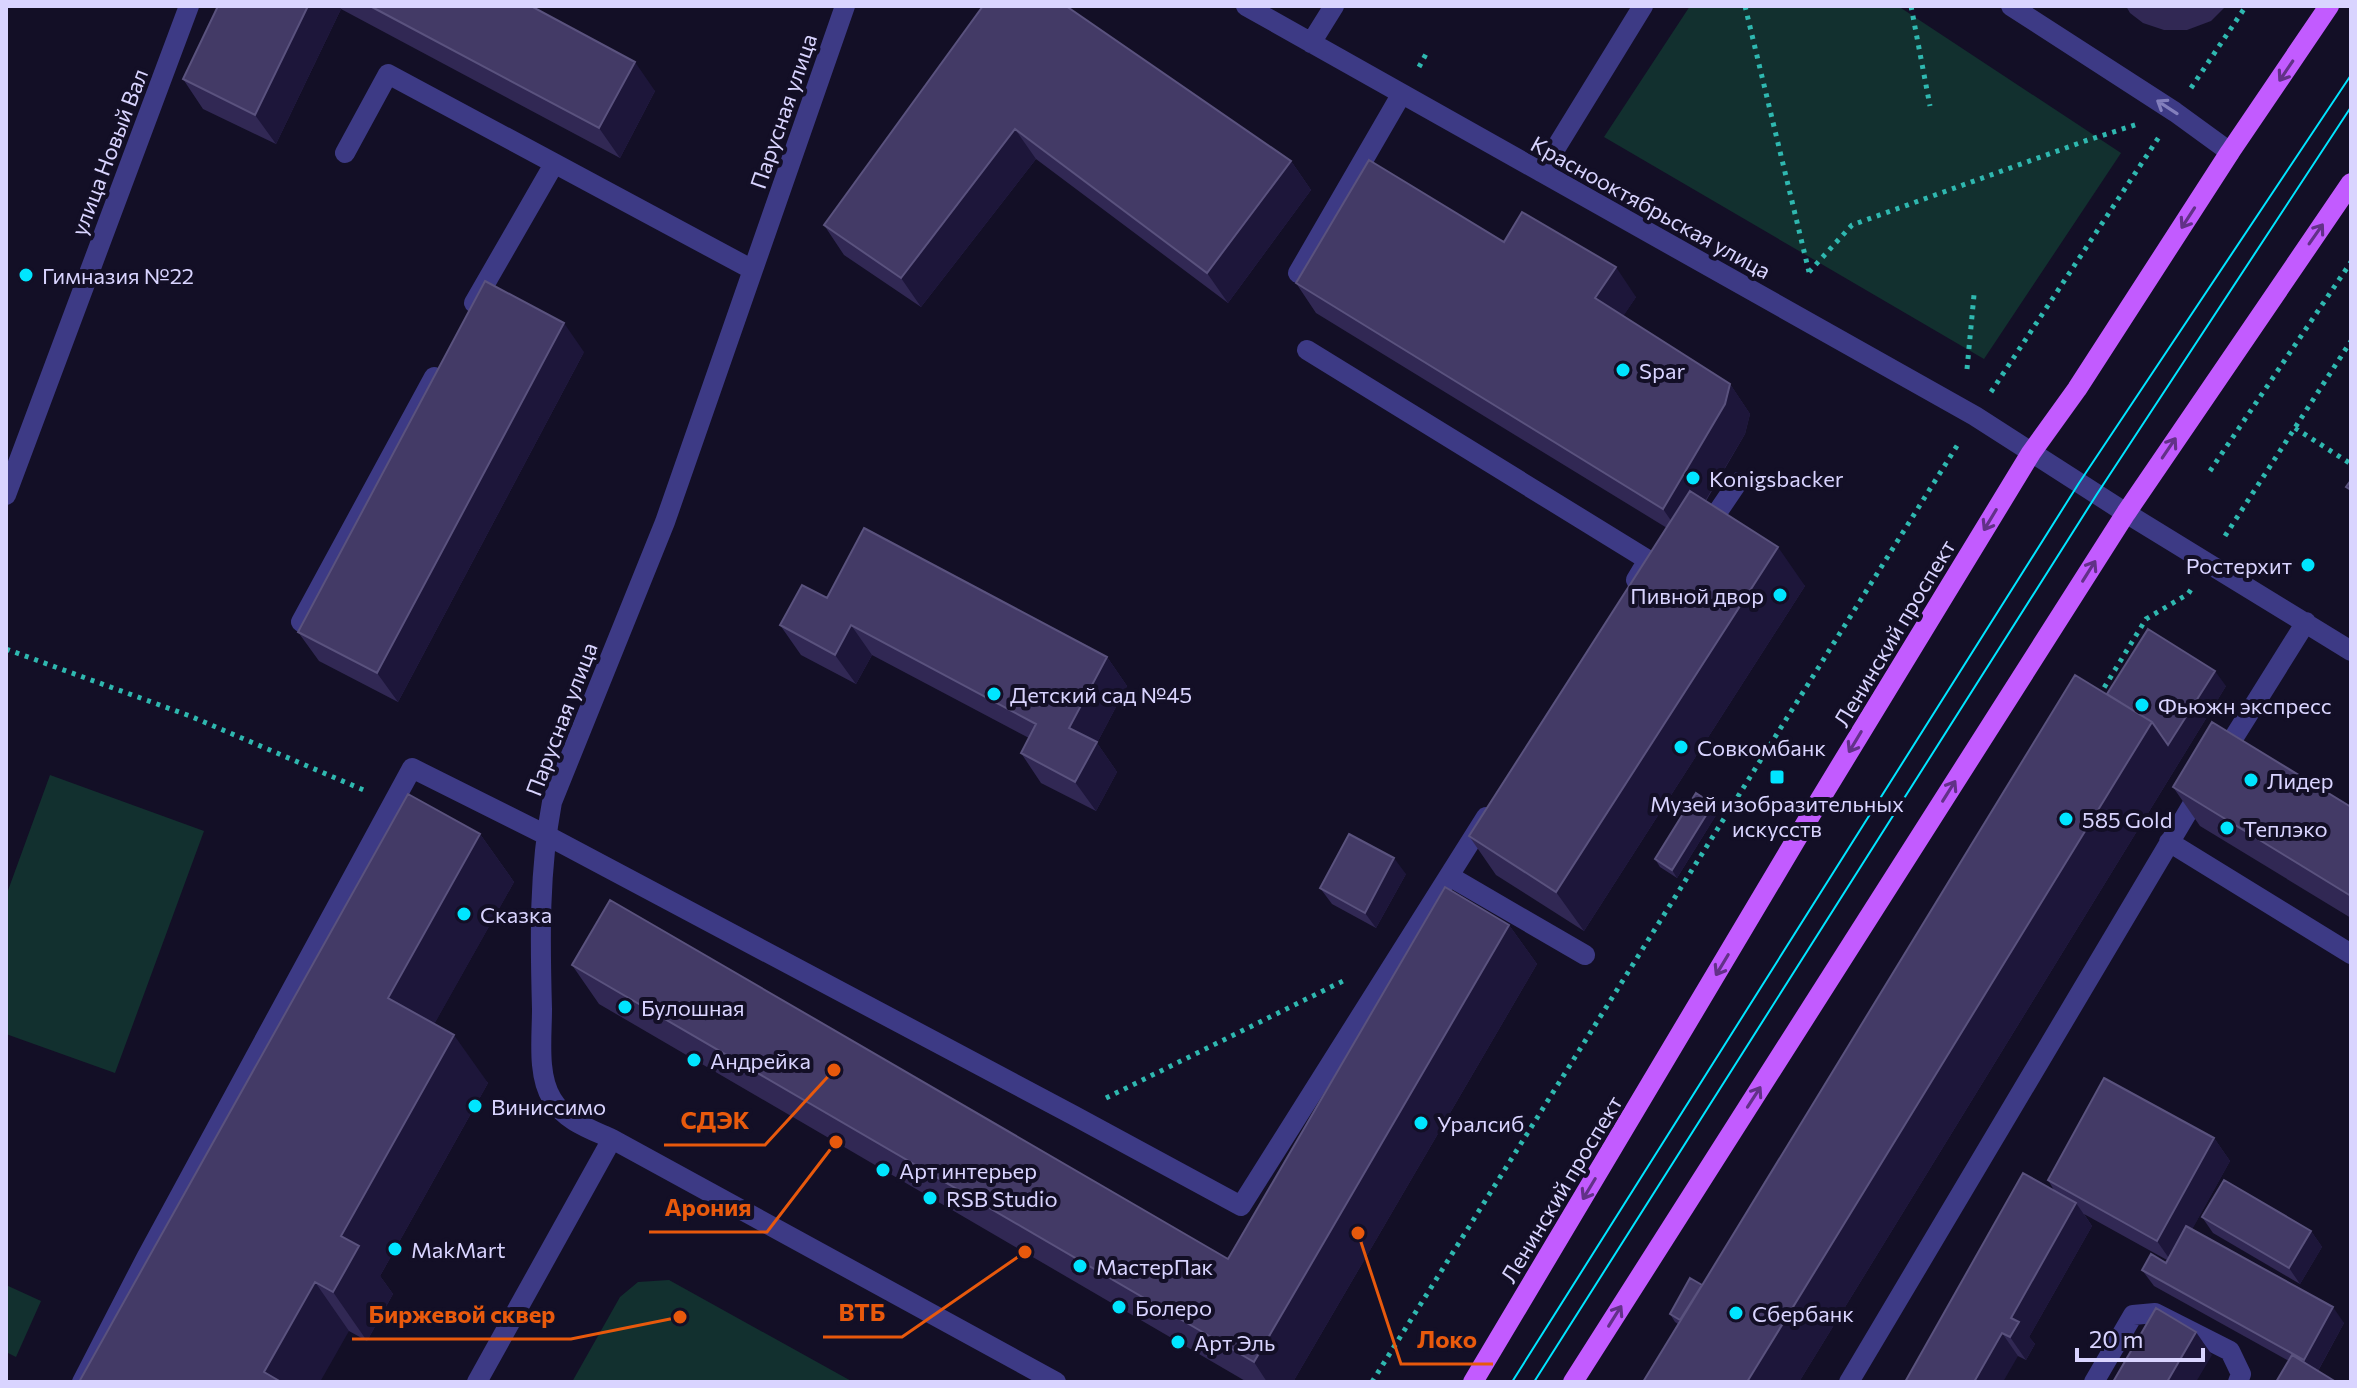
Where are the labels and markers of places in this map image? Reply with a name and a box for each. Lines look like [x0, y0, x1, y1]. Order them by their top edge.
place label: Гимназия №22 [42, 262, 194, 289]
marker: Гимназия №22 [17, 266, 35, 284]
place label: Spar [1639, 357, 1685, 384]
marker: Spar [1614, 361, 1632, 379]
place label: Konigsbacker [1709, 465, 1844, 492]
marker: Konigsbacker [1684, 469, 1702, 487]
place label: Ростерхит [2186, 552, 2292, 579]
marker: Ростерхит [2299, 556, 2317, 574]
place label: Пивной двор [1630, 582, 1764, 609]
marker: Пивной двор [1771, 586, 1789, 604]
place label: Детский сад №45 [1010, 681, 1192, 708]
marker: Детский сад №45 [985, 685, 1003, 703]
place label: Фьюжн экспресс [2158, 692, 2332, 719]
marker: Фьюжн экспресс [2133, 696, 2151, 714]
place label: Совкомбанк [1697, 734, 1826, 761]
marker: Совкомбанк [1672, 738, 1690, 756]
place label: Лидер [2267, 767, 2334, 794]
marker: Музей изобразительных искусств [1768, 768, 1786, 786]
marker: Лидер [2242, 771, 2260, 789]
place label: Музей изобразительных искусств [1650, 790, 1904, 842]
place label: 585 Gold [2082, 806, 2172, 833]
marker: 585 Gold [2057, 810, 2075, 828]
place label: Теплэко [2243, 815, 2328, 842]
marker: Теплэко [2218, 819, 2236, 837]
place label: Сказка [480, 901, 552, 928]
marker: Сказка [455, 905, 473, 923]
place label: Булошная [641, 994, 745, 1021]
marker: Булошная [616, 998, 634, 1016]
place label: Андрейка [710, 1047, 811, 1074]
marker: Андрейка [685, 1051, 703, 1069]
place label: Виниссимо [491, 1093, 606, 1120]
marker: Виниссимо [466, 1097, 484, 1115]
callout: СДЭК [664, 1097, 765, 1145]
place label: Уралсиб [1437, 1110, 1524, 1137]
marker: Уралсиб [1412, 1114, 1430, 1132]
place label: Арт интерьер [899, 1157, 1037, 1184]
marker: Арт интерьер [874, 1161, 892, 1179]
callout: Арония [649, 1184, 767, 1232]
place label: RSB Studio [946, 1185, 1058, 1212]
marker: RSB Studio [921, 1189, 939, 1207]
place label: MakMart [411, 1236, 505, 1263]
marker: MakMart [386, 1240, 404, 1258]
place label: МастерПак [1096, 1253, 1214, 1280]
marker: МастерПак [1071, 1257, 1089, 1275]
callout: ВТБ [823, 1289, 902, 1337]
callout: Биржевой сквер [352, 1291, 571, 1339]
place label: Болеро [1135, 1294, 1212, 1321]
marker: Болеро [1110, 1298, 1128, 1316]
place label: Сбербанк [1752, 1300, 1854, 1327]
marker: Сбербанк [1727, 1304, 1745, 1322]
callout: Локо [1401, 1316, 1493, 1364]
place label: Арт Эль [1194, 1329, 1275, 1356]
marker: Арт Эль [1169, 1333, 1187, 1351]

